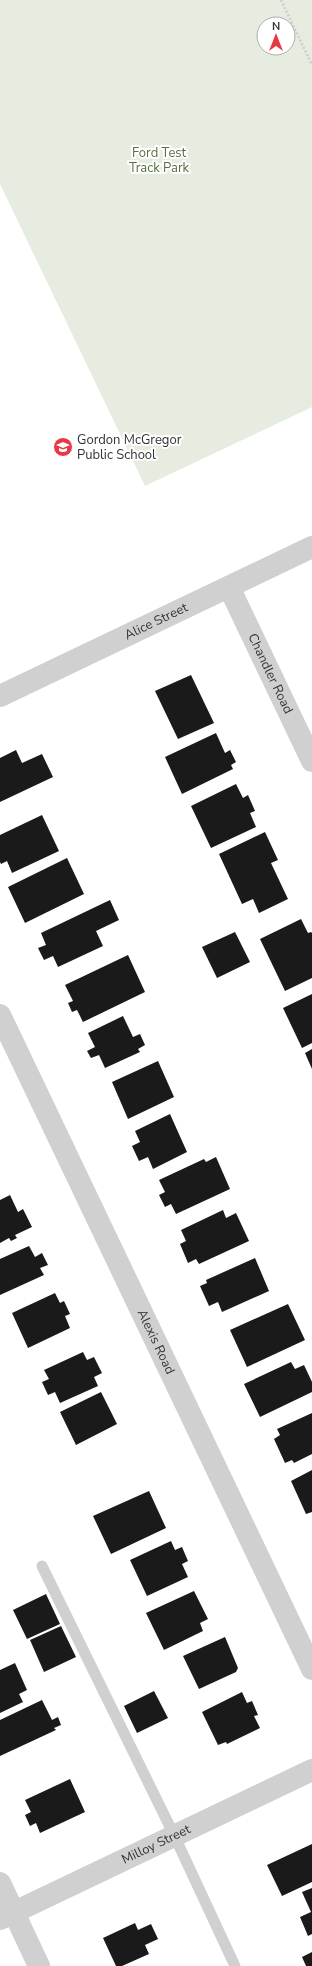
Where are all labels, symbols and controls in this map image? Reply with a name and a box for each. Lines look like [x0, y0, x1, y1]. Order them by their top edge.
north arrow [256, 16, 296, 56]
text: N [272, 19, 280, 34]
park label: Ford Test Track Park [129, 144, 190, 177]
place label: Gordon McGregor Public School [77, 431, 182, 464]
school or university icon: Gordon McGregor Public School [52, 436, 74, 458]
street label: Alice Street [122, 598, 191, 644]
street label: Chandler Road [243, 631, 297, 717]
street label: Alexis Road [133, 1306, 179, 1377]
street label: Milloy Street [119, 1820, 194, 1869]

